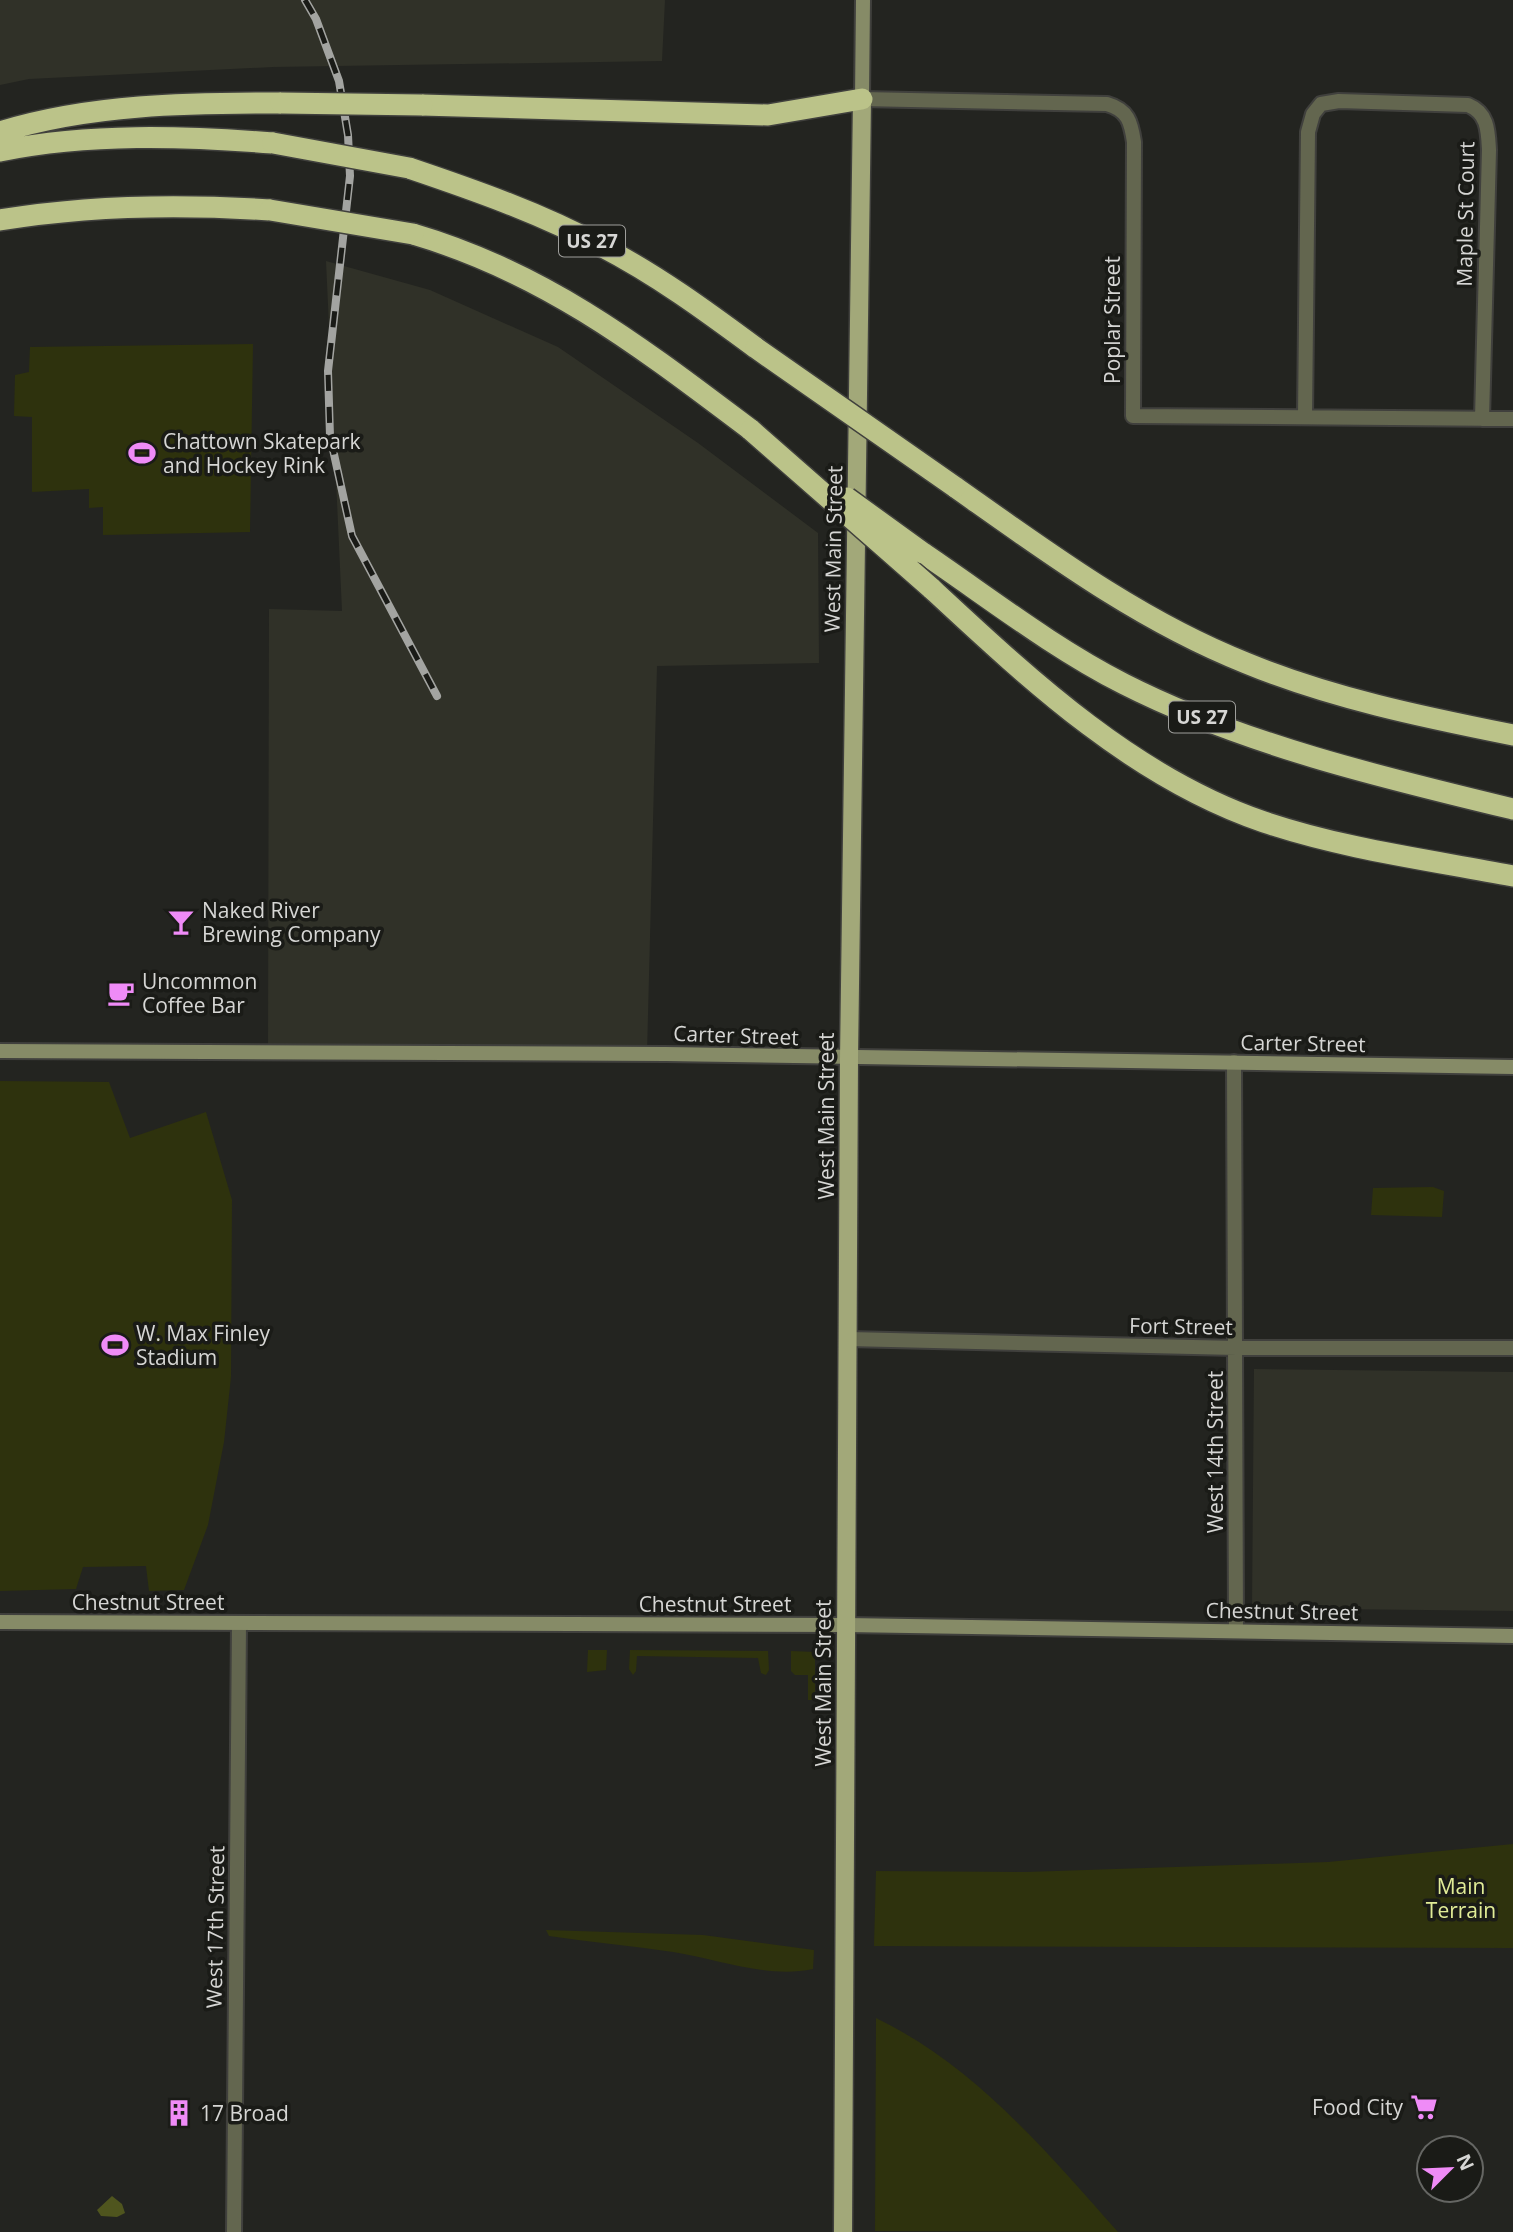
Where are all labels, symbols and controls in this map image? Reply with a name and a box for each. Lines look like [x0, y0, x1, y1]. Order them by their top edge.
street label: Maple St Court [1450, 141, 1480, 287]
road number: US 27 [559, 226, 625, 256]
street label: Poplar Street [1098, 256, 1126, 384]
place label: Chattown Skatepark and Hockey Rink [163, 427, 361, 479]
sports icon: Chattown Skatepark and Hockey Rink [127, 438, 157, 468]
street label: West Main Street [818, 465, 848, 633]
road number: US 27 [1169, 702, 1235, 732]
place label: Naked River Brewing Company [202, 896, 381, 948]
bar icon: Naked River Brewing Company [166, 907, 196, 937]
place label: Uncommon Coffee Bar [142, 967, 257, 1019]
cafe icon: Uncommon Coffee Bar [106, 978, 136, 1008]
street label: Carter Street [673, 1019, 799, 1051]
street label: Carter Street [1240, 1028, 1366, 1058]
street label: West Main Street [812, 1033, 840, 1199]
street label: Fort Street [1129, 1311, 1233, 1341]
place label: W. Max Finley Stadium [136, 1319, 270, 1371]
sports icon: W. Max Finley Stadium [100, 1330, 130, 1360]
street label: West 14th Street [1201, 1371, 1229, 1533]
street label: Chestnut Street [72, 1588, 224, 1616]
street label: Chestnut Street [639, 1590, 791, 1618]
street label: Chestnut Street [1205, 1596, 1359, 1626]
street label: West Main Street [809, 1600, 837, 1766]
street label: West 17th Street [200, 1845, 230, 2009]
park label: Main Terrain [1426, 1872, 1496, 1924]
supermarket icon: Food City [1409, 2092, 1439, 2122]
place label: Food City [1312, 2093, 1403, 2121]
building icon: 17 Broad [164, 2098, 194, 2128]
place label: 17 Broad [200, 2099, 289, 2127]
north arrow [1415, 2134, 1485, 2204]
text: N [1451, 2150, 1481, 2174]

